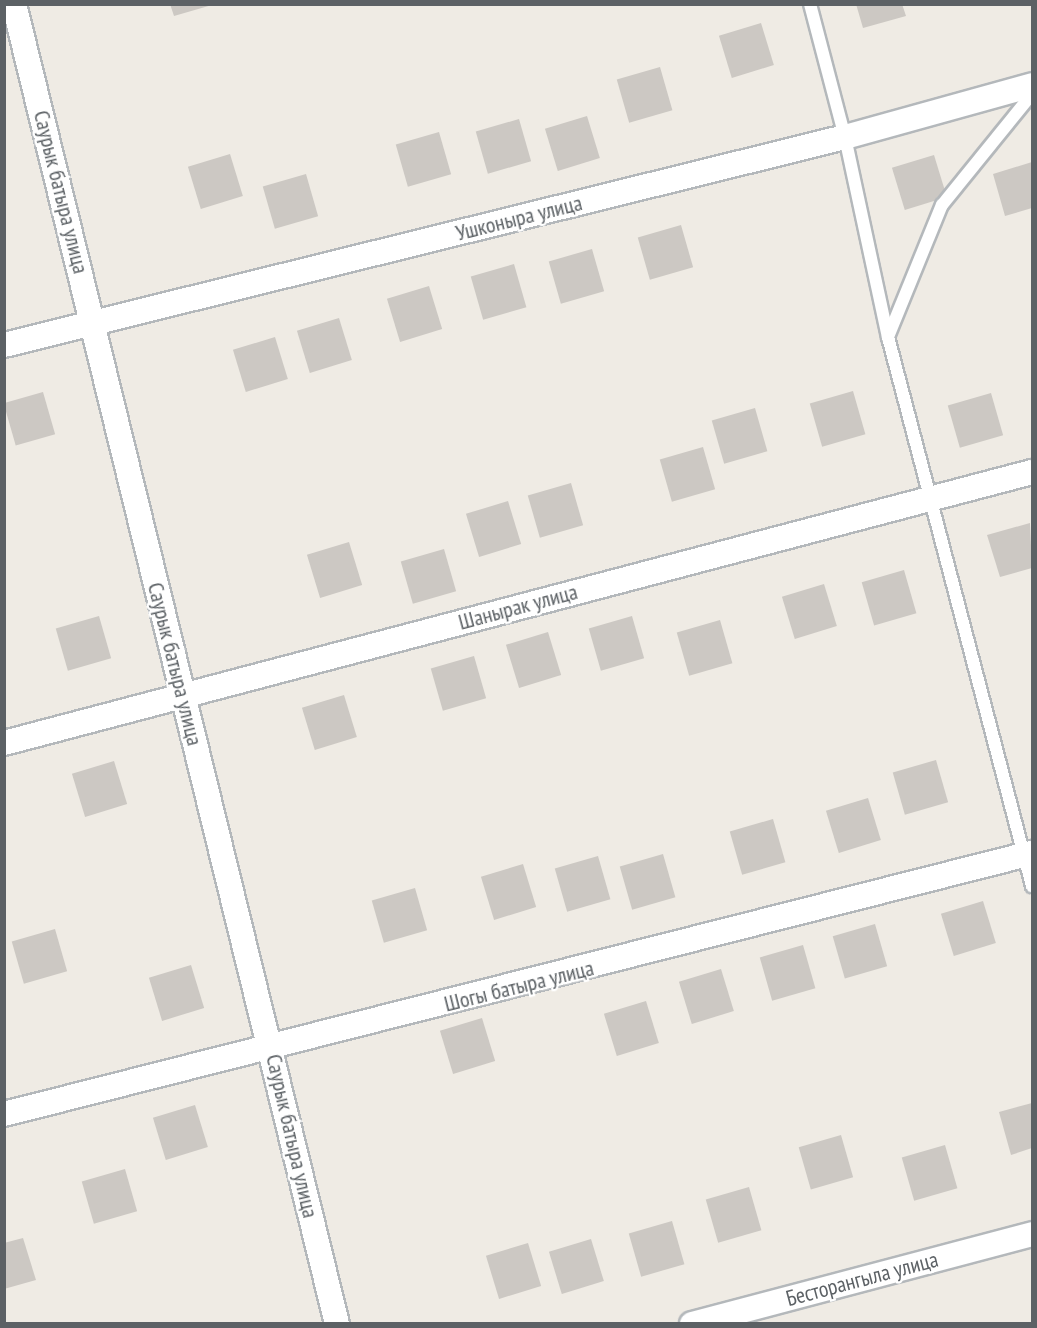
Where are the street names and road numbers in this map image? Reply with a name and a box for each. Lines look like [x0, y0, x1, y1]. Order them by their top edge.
street label: Саурык батыра улица [28, 108, 94, 276]
street label: Ушконыра улица [453, 190, 585, 246]
street label: Шанырак улица [456, 578, 580, 636]
street label: Саурык батыра улица [142, 580, 208, 748]
street label: Шогы батыра улица [441, 955, 597, 1017]
street label: Саурык батыра улица [260, 1052, 324, 1220]
street label: Бесторангыла улица [783, 1246, 941, 1312]

